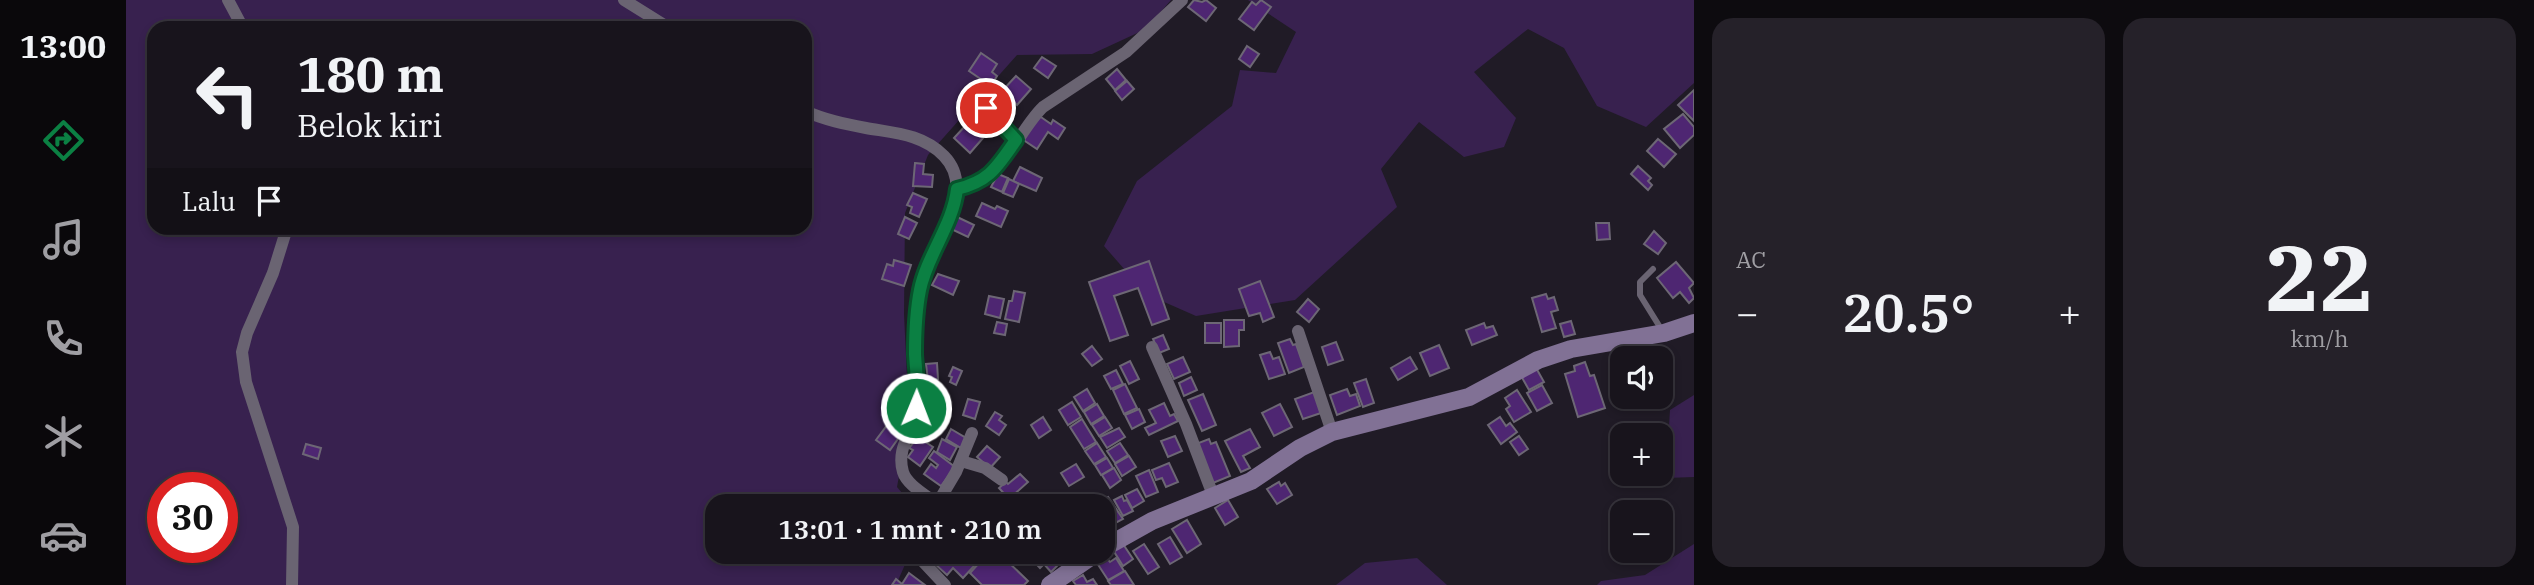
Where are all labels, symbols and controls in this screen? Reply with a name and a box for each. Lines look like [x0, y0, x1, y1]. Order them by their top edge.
text: 13:00 [20, 25, 106, 67]
text: 180 m [297, 42, 444, 105]
icon: left [182, 49, 273, 140]
pin [956, 78, 1016, 138]
icon: arrive [967, 89, 1005, 127]
text: Belok kiri [297, 104, 442, 146]
icon: directions [39, 116, 88, 165]
icon: arrive [250, 182, 288, 220]
text: Lalu [182, 184, 236, 218]
icon: music [39, 215, 88, 264]
text: 22 [2265, 218, 2374, 336]
text: AC [1736, 244, 1766, 274]
text: 20.5° [1842, 279, 1975, 346]
text: − [1736, 288, 1759, 337]
text: + [2058, 288, 2081, 337]
icon: phone [39, 314, 88, 363]
text: km/h [2290, 323, 2349, 353]
map controls [1610, 346, 1673, 563]
button: sound [1610, 346, 1673, 409]
position arrow [879, 371, 953, 445]
icon: climate [39, 412, 88, 461]
button: + [1610, 423, 1673, 486]
speed limit sign: 30 [147, 472, 238, 563]
button: − [1610, 500, 1673, 563]
icon: car [39, 511, 88, 560]
text: 13:01 · 1 mnt · 210 m [778, 512, 1042, 546]

